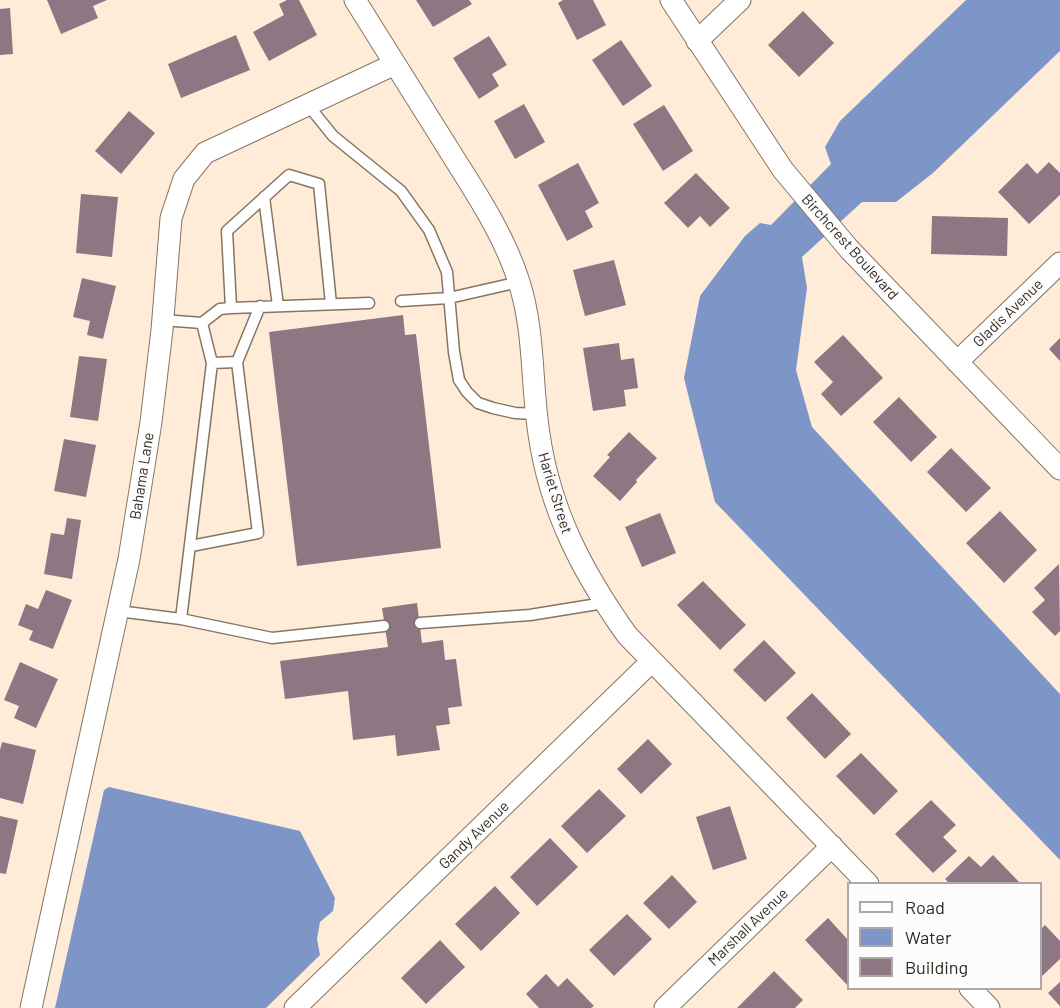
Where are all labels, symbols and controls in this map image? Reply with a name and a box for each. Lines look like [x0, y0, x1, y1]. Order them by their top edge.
street label: Birchcrest Boulevard [798, 190, 902, 304]
street label: Gladis Avenue [969, 275, 1047, 351]
street label: Bahama Lane [126, 431, 158, 521]
street label: Hariet Street [534, 450, 576, 536]
street label: Gandy Avenue [435, 797, 513, 873]
legend [847, 882, 1042, 990]
street label: Marshall Avenue [704, 884, 792, 970]
text: Road [905, 896, 945, 918]
text: Water [905, 926, 952, 948]
text: Building [905, 956, 968, 978]

